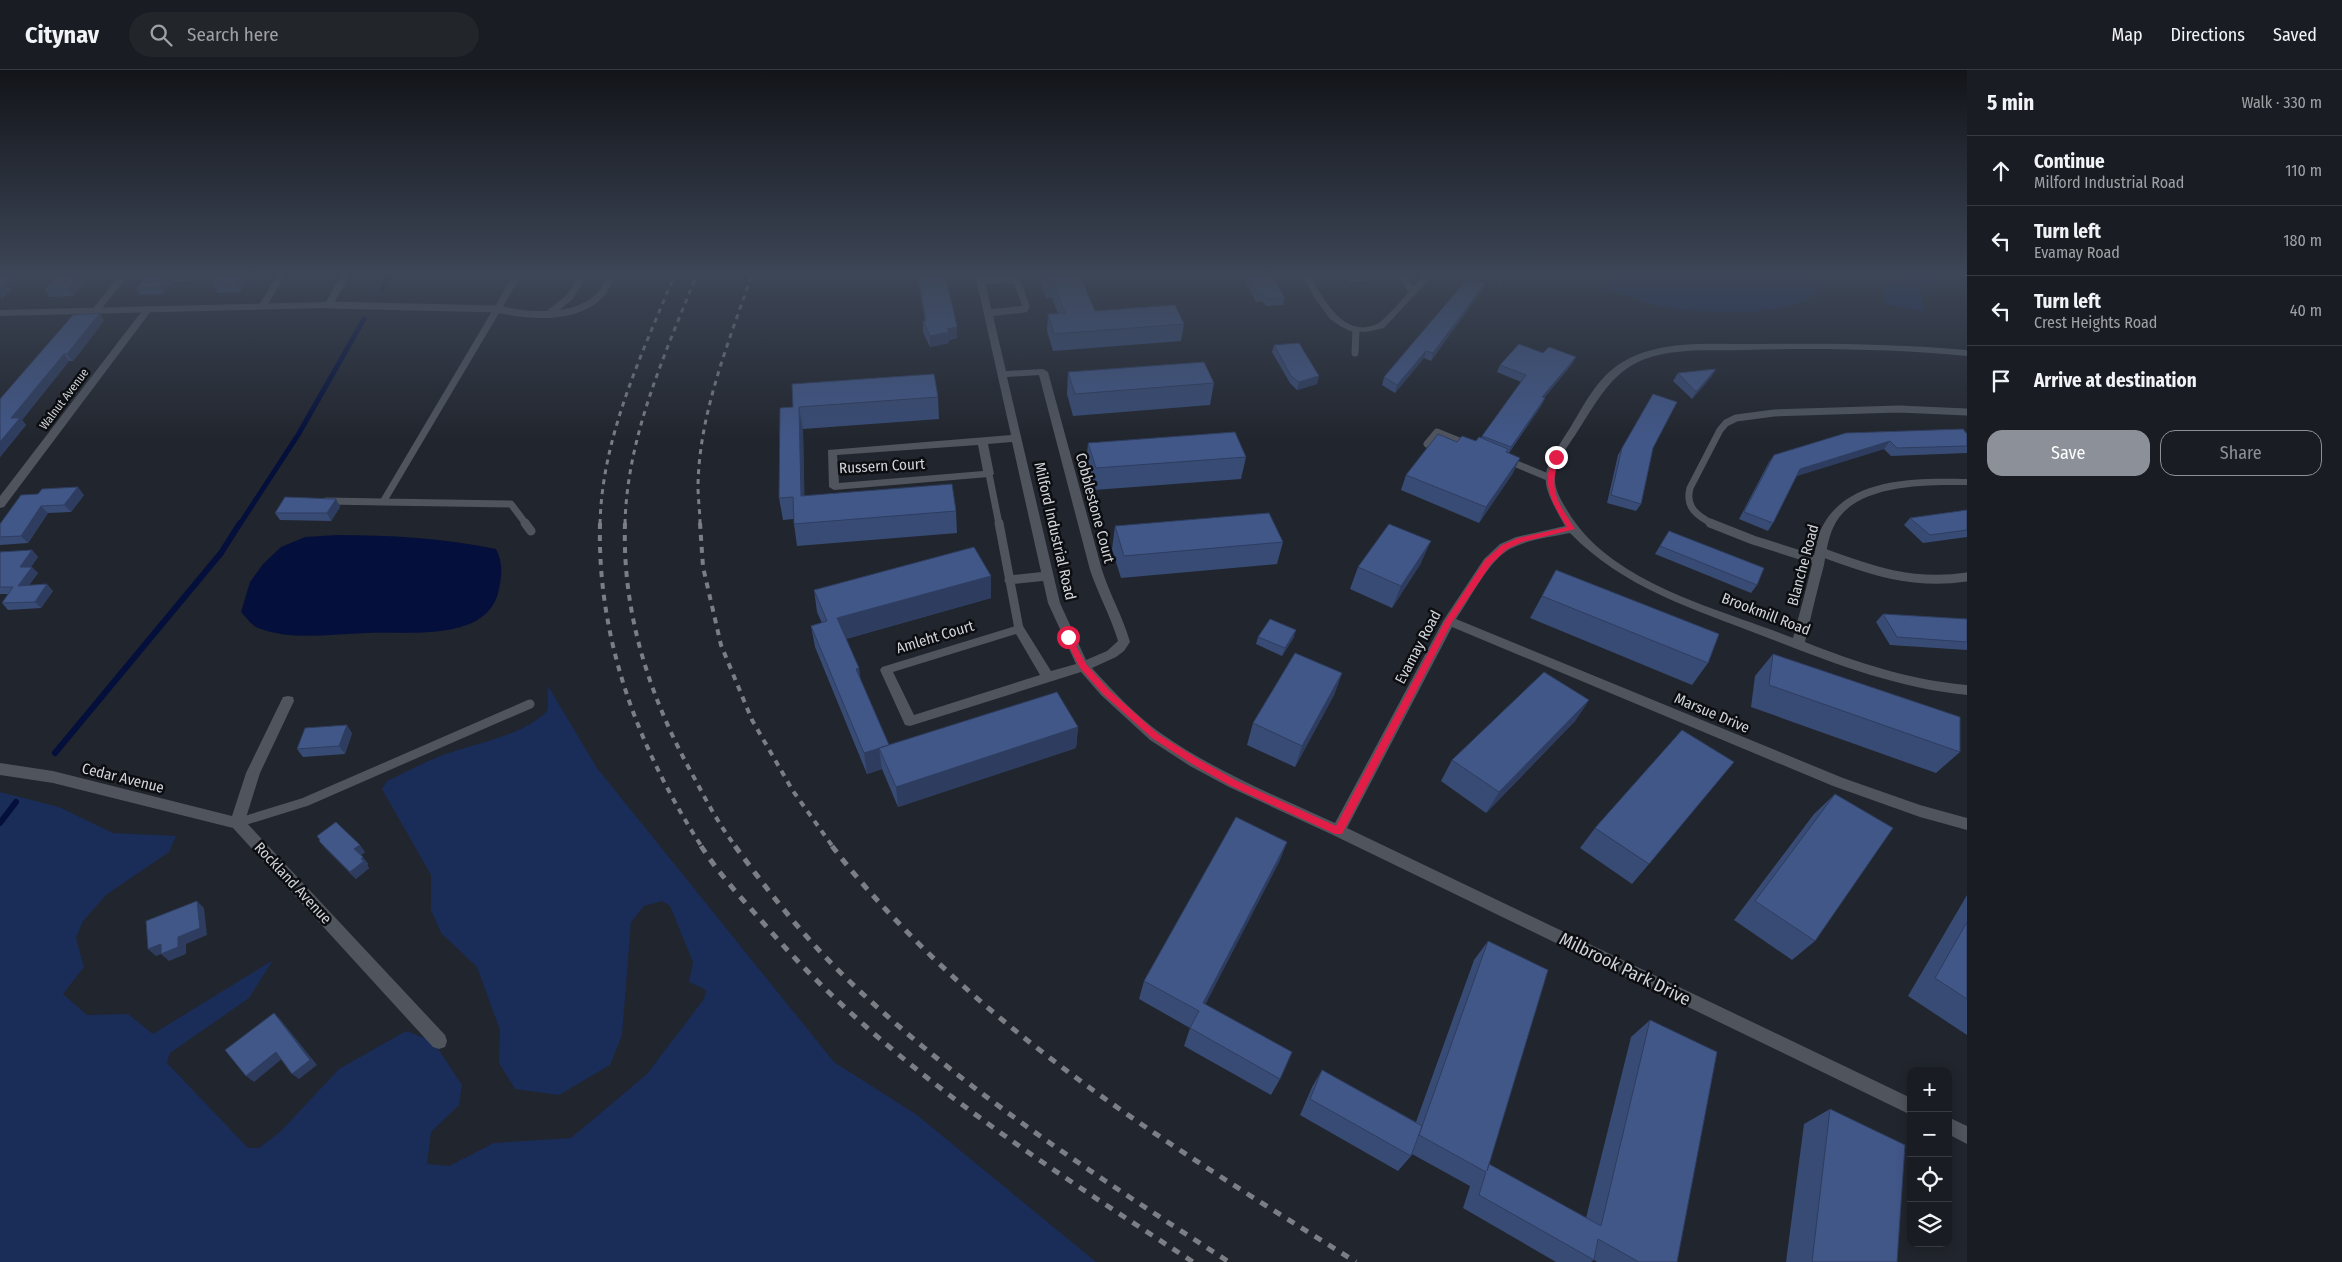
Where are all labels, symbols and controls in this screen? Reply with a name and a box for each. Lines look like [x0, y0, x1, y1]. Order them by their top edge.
search box [129, 12, 479, 57]
text: Citynav [25, 21, 99, 49]
icon: search [147, 21, 175, 49]
text: Search here [187, 23, 279, 46]
text: Map [2111, 24, 2143, 46]
text: Directions [2171, 24, 2245, 46]
text: Saved [2273, 24, 2317, 46]
text: 5 min [1987, 90, 2034, 116]
text: Walk · 330 m [2241, 93, 2322, 112]
text: Continue [2034, 150, 2105, 173]
icon: ahead [1987, 157, 2015, 185]
text: 110 m [2285, 161, 2322, 180]
text: Milford Industrial Road [2034, 173, 2184, 192]
text: Turn left [2034, 220, 2101, 243]
icon: left [1987, 227, 2015, 255]
text: 180 m [2283, 231, 2322, 250]
text: Evamay Road [2034, 243, 2120, 262]
text: Turn left [2034, 290, 2101, 313]
icon: left [1987, 297, 2015, 325]
text: 40 m [2290, 301, 2322, 320]
text: Crest Heights Road [2034, 313, 2157, 332]
street label: Walnut Avenue [36, 366, 92, 432]
icon: arrive [1987, 367, 2015, 395]
text: Arrive at destination [2034, 369, 2197, 392]
button: Save [1987, 430, 2150, 476]
button: Share [2160, 430, 2322, 476]
route end [1545, 446, 1568, 469]
street label: Cobblestone Court [1072, 451, 1118, 565]
street label: Russern Court [839, 455, 925, 477]
street label: Milford Industrial Road [1030, 460, 1080, 602]
street label: Blanche Road [1783, 522, 1823, 608]
street label: Brookmill Road [1719, 589, 1813, 639]
street label: Evamay Road [1391, 607, 1445, 687]
street label: Amleht Court [894, 617, 976, 657]
route start [1057, 626, 1080, 649]
street label: Marsue Drive [1672, 689, 1752, 737]
street label: Cedar Avenue [80, 759, 166, 797]
street label: Rockland Avenue [251, 838, 335, 928]
street label: Milbrook Park Drive [1556, 928, 1694, 1010]
map controls [1907, 1067, 1952, 1247]
button: + [1907, 1067, 1952, 1112]
button: − [1907, 1112, 1952, 1157]
button: locate [1907, 1157, 1952, 1202]
button: layers [1907, 1202, 1952, 1247]

